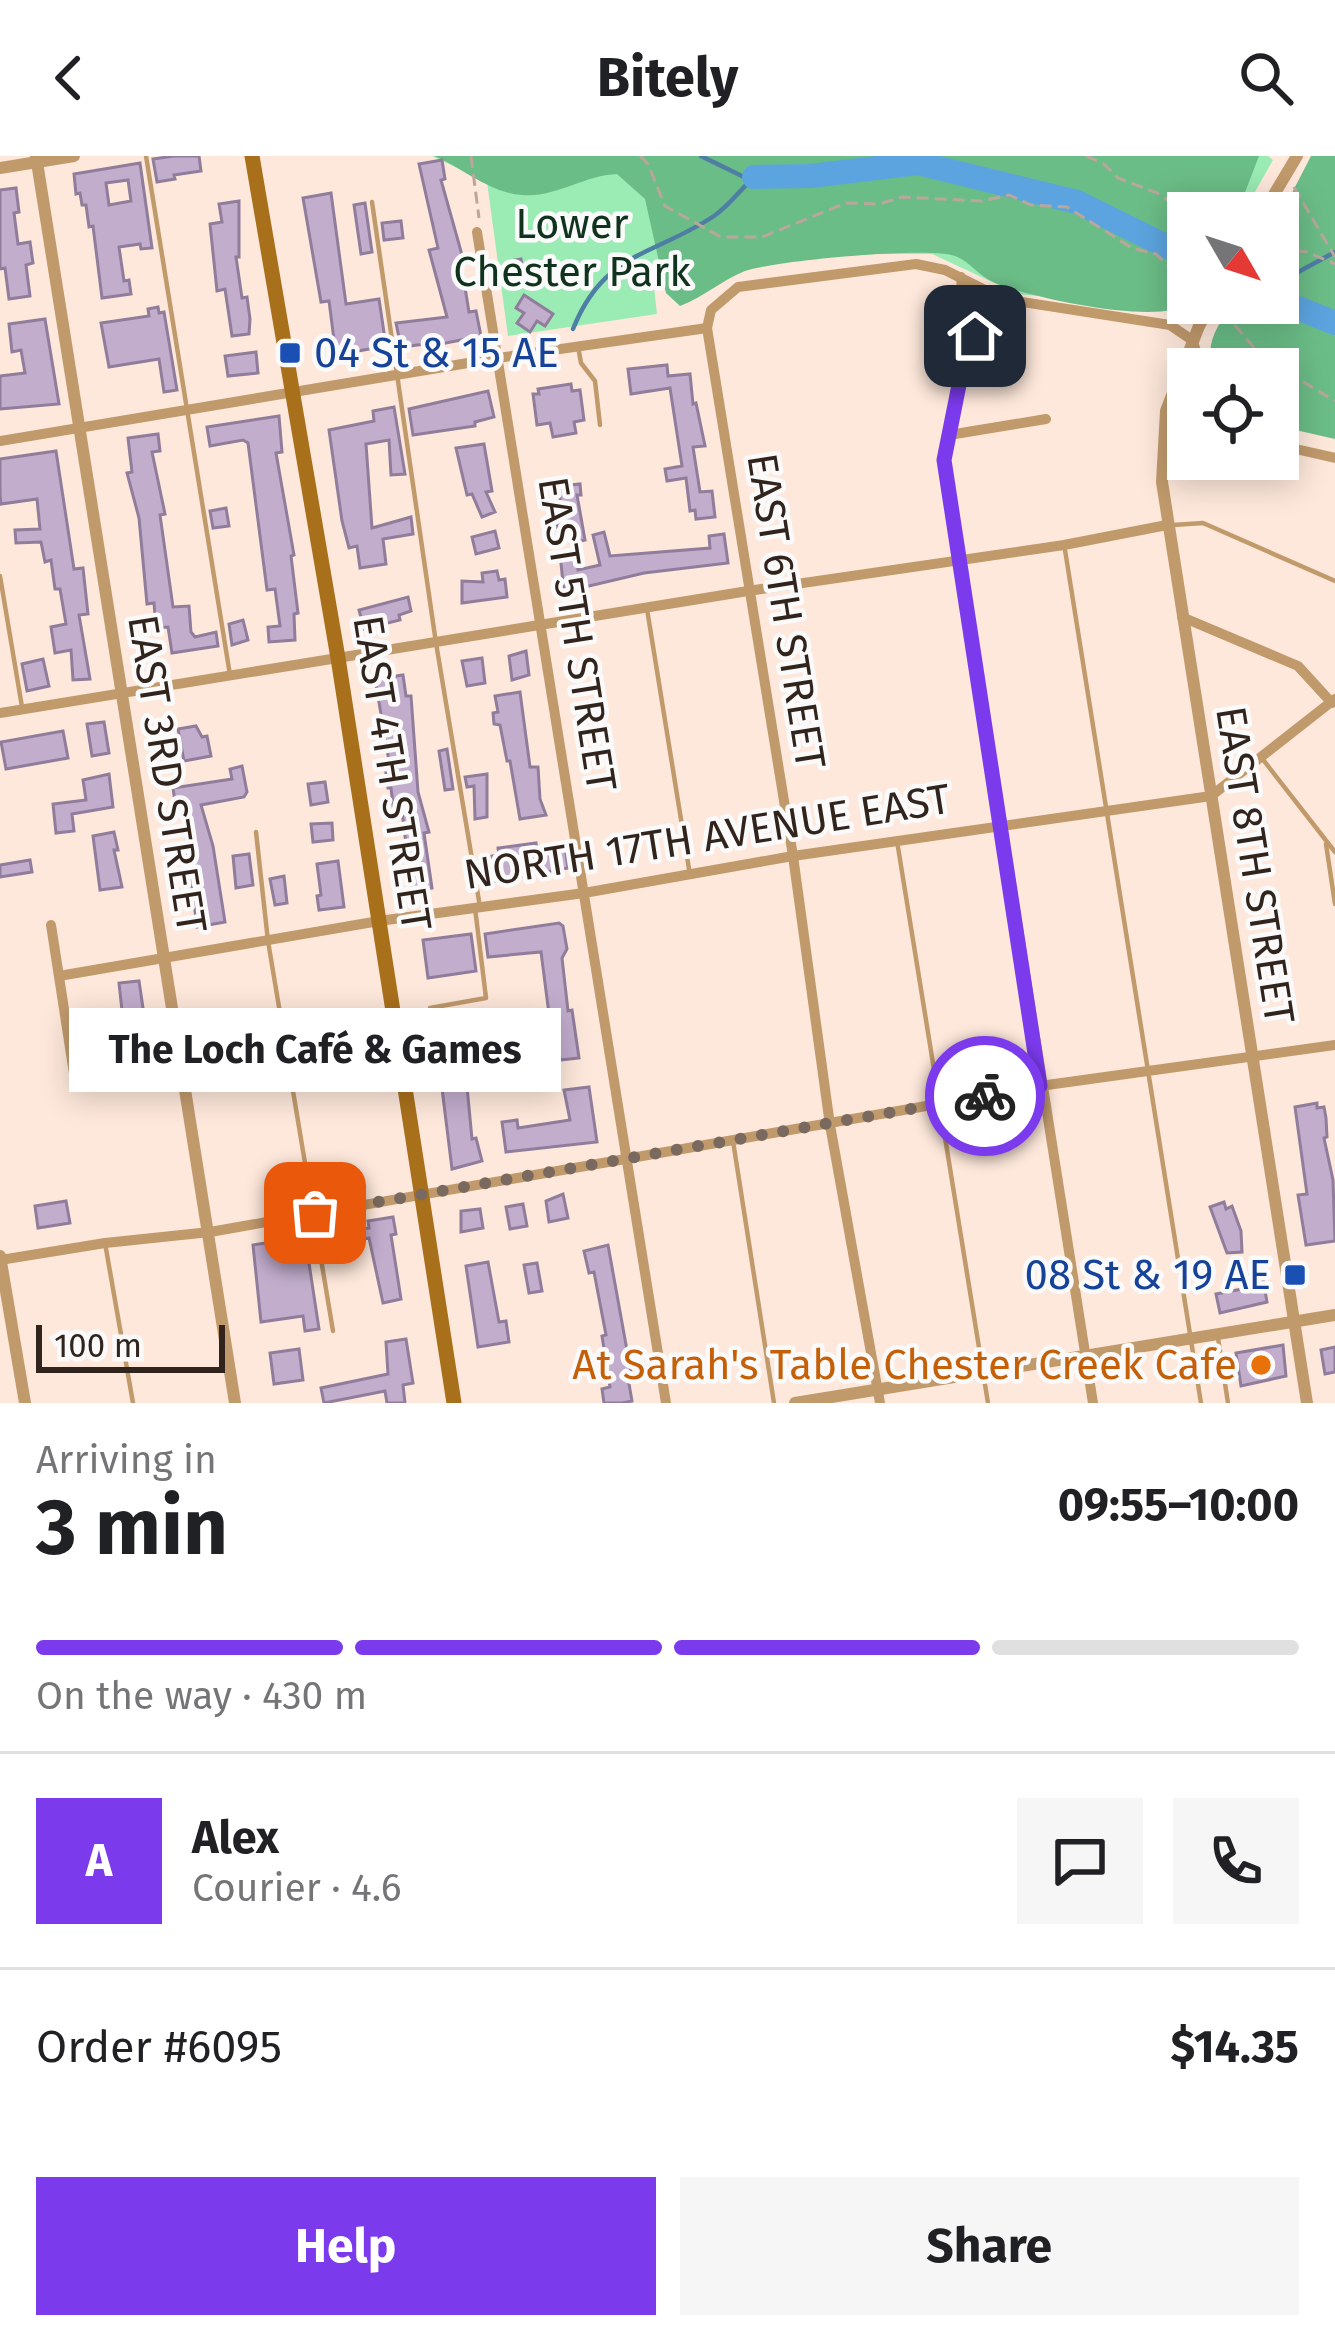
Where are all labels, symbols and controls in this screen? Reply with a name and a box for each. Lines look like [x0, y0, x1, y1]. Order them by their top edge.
icon: back [36, 45, 102, 111]
icon: search [1233, 45, 1299, 111]
text: Bitely [597, 46, 738, 110]
north arrow [1167, 192, 1299, 324]
map controls [1167, 192, 1299, 480]
park label: Lower Chester Park [453, 199, 691, 297]
pin [924, 285, 1026, 387]
icon: home [942, 303, 1008, 369]
place label: 04 St & 15 AE [314, 328, 559, 378]
marker: 04 St & 15 AE [277, 340, 303, 366]
button: locate [1167, 348, 1299, 480]
street label: EAST 6TH STREET [736, 450, 836, 773]
street label: EAST 5TH STREET [527, 473, 627, 795]
street label: EAST 3RD STREET [117, 611, 217, 937]
street label: EAST 4TH STREET [342, 612, 442, 935]
street label: EAST 8TH STREET [1205, 703, 1305, 1028]
street label: NORTH 17TH AVENUE EAST [460, 774, 954, 900]
callout: The Loch Café & Games [69, 1009, 561, 1093]
text: The Loch Café & Games [109, 1027, 521, 1073]
courier [925, 1036, 1045, 1156]
icon: bike [952, 1063, 1018, 1129]
pin [264, 1162, 366, 1264]
icon: bag [282, 1180, 348, 1246]
place label: 08 St & 19 AE [1024, 1250, 1271, 1300]
marker: 08 St & 19 AE [1282, 1262, 1308, 1288]
scale bar [36, 1319, 225, 1372]
text: 100 m [54, 1326, 142, 1366]
place label: At Sarah's Table Chester Creek Cafe [572, 1340, 1237, 1390]
marker: At Sarah's Table Chester Creek Cafe [1248, 1352, 1274, 1378]
text: Arriving in [36, 1437, 217, 1483]
text: 09:55–10:00 [1058, 1478, 1299, 1532]
text: 3 min [36, 1481, 228, 1575]
text: On the way · 430 m [36, 1673, 367, 1719]
button: chat [1017, 1798, 1143, 1924]
button: phone [1173, 1798, 1299, 1924]
text: Alex [192, 1811, 279, 1865]
text: A [86, 1834, 112, 1888]
text: Courier · 4.6 [192, 1865, 401, 1911]
text: Order #6095 [36, 2020, 282, 2074]
text: $14.35 [1171, 2020, 1299, 2074]
button: Help [36, 2177, 656, 2315]
button: Share [680, 2177, 1299, 2315]

